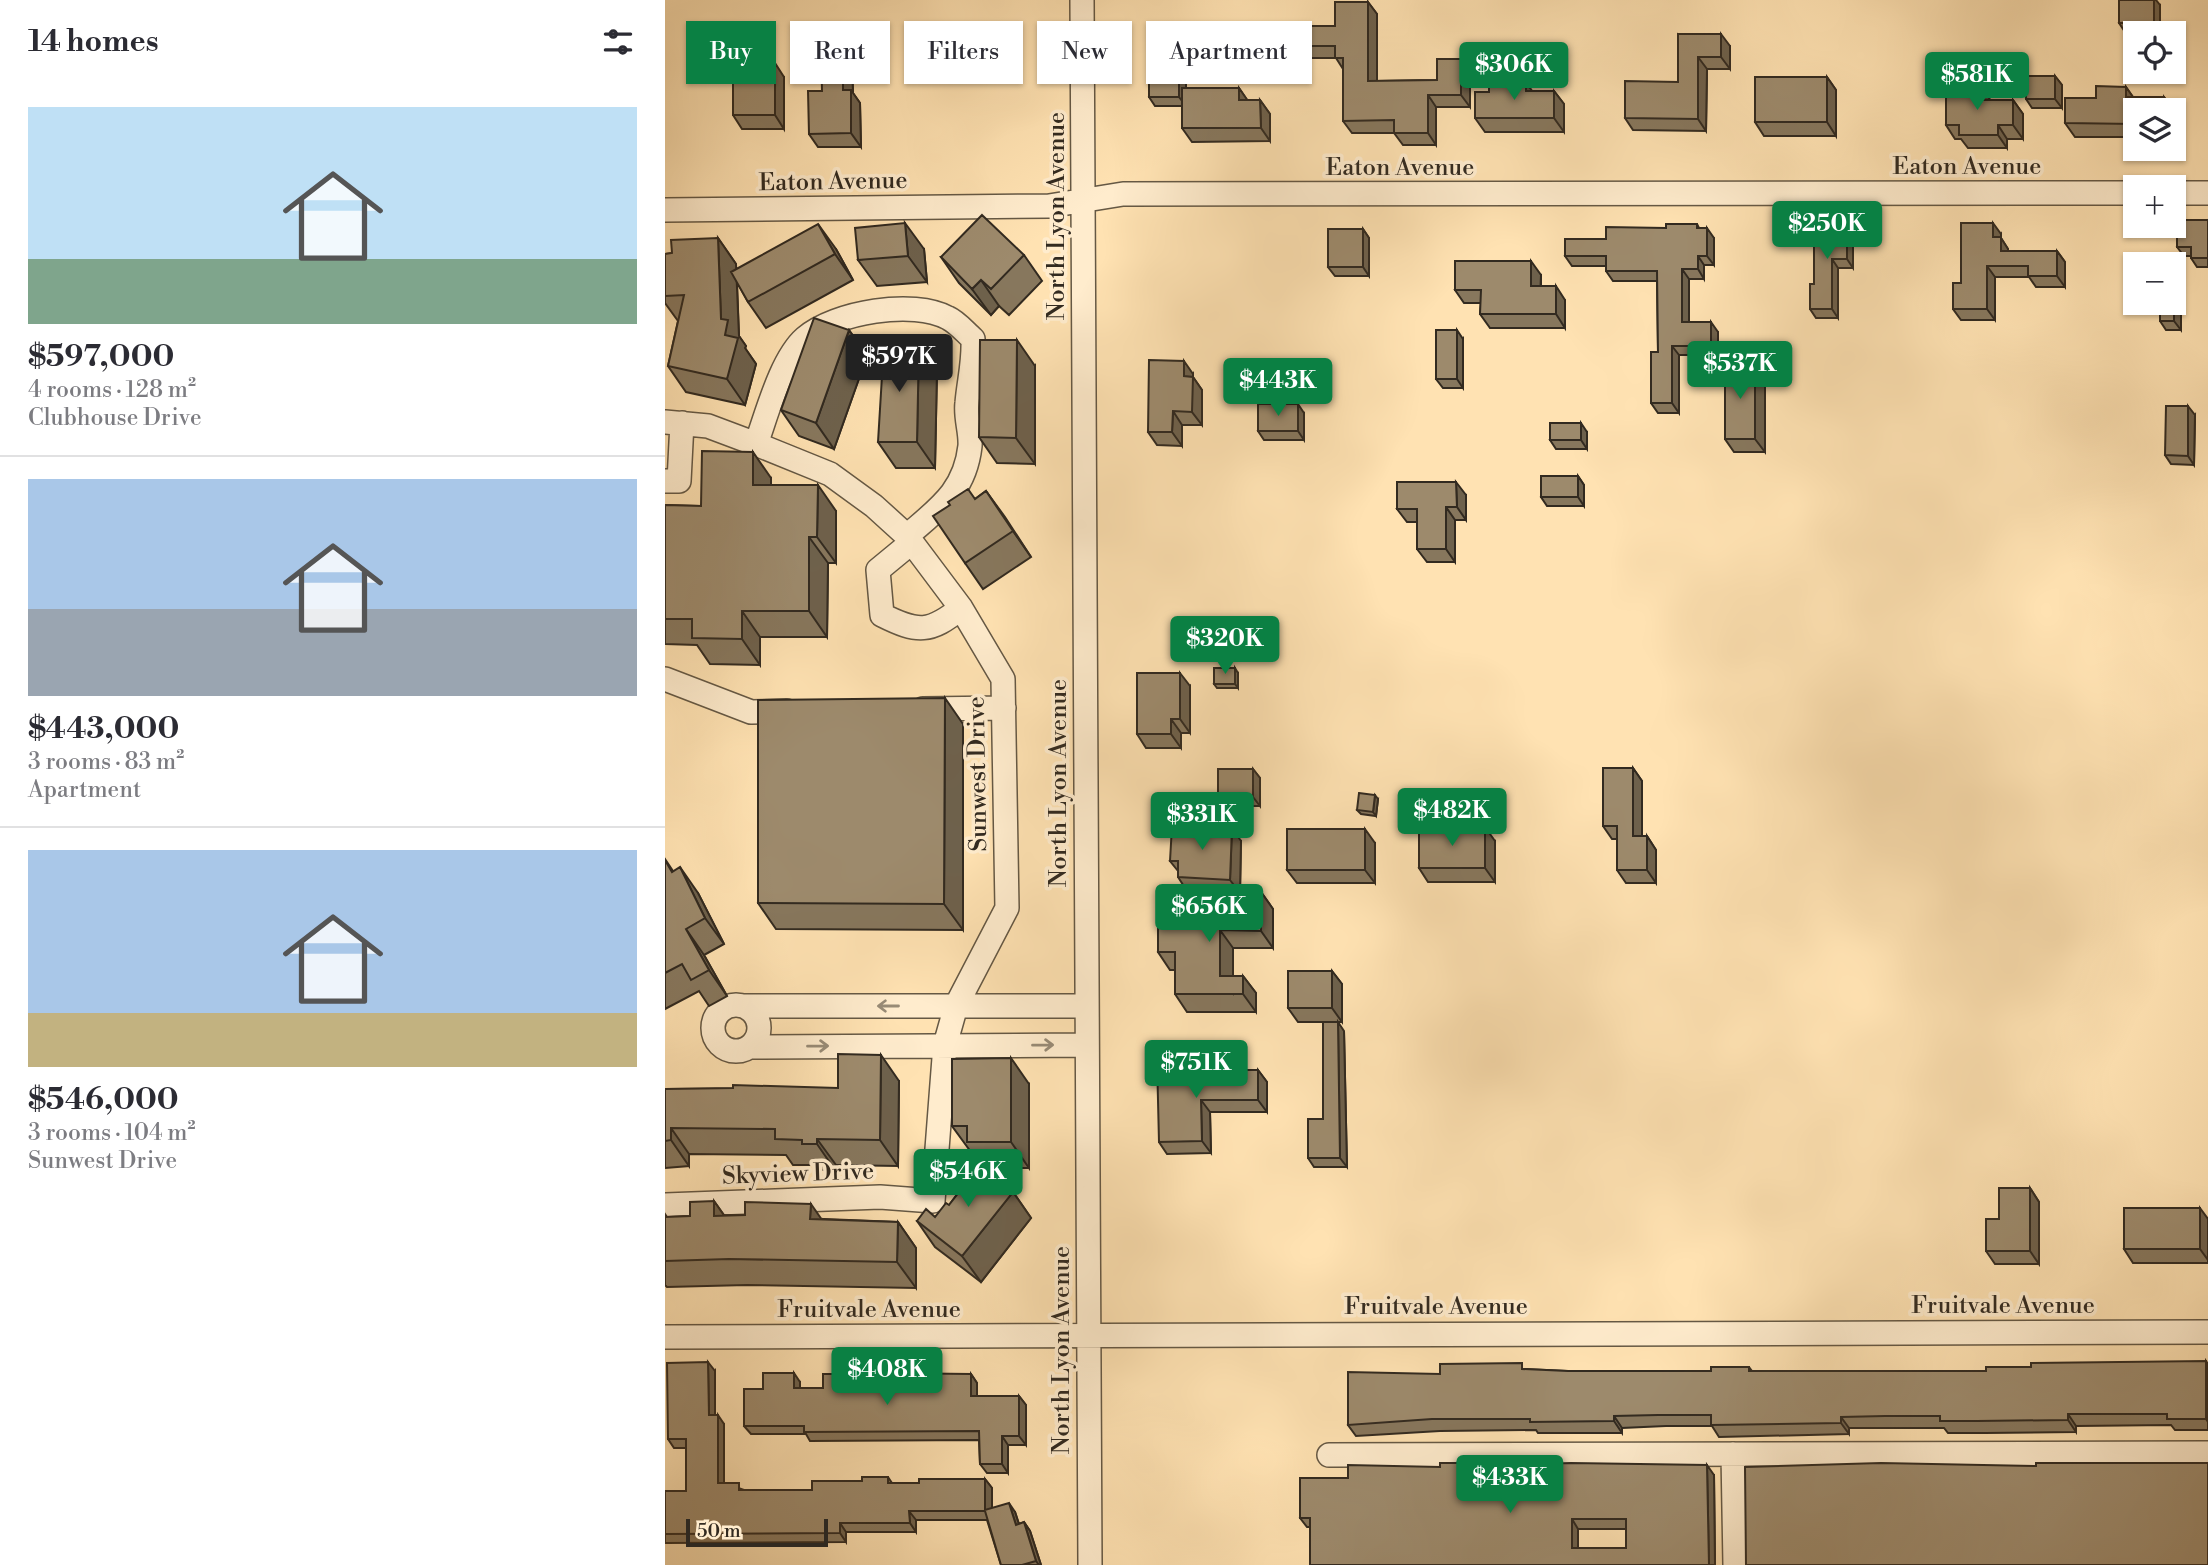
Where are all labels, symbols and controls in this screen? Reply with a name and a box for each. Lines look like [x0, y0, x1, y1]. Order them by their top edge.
chip: Buy [686, 21, 776, 84]
chip: Rent [790, 21, 890, 84]
chip: Filters [904, 21, 1023, 84]
chip: New [1037, 21, 1132, 84]
chip: Apartment [1146, 21, 1312, 84]
map controls [2123, 21, 2186, 315]
button: locate [2123, 21, 2186, 84]
text: 14 homes [28, 23, 159, 61]
icon: filters [599, 23, 637, 61]
pin: $306K [1465, 42, 1563, 102]
text: $306K [1475, 51, 1553, 79]
pin: $581K [1928, 52, 2026, 112]
text: $581K [1941, 61, 2013, 89]
button: layers [2123, 98, 2186, 161]
street label: North Lyon Avenue [1042, 112, 1072, 320]
street label: Eaton Avenue [1893, 152, 2041, 182]
icon: home [270, 153, 396, 279]
street label: Eaton Avenue [1326, 153, 1474, 183]
street label: Eaton Avenue [758, 166, 908, 198]
button: + [2123, 175, 2186, 238]
pin: $250K [1778, 202, 1876, 261]
text: $250K [1788, 210, 1866, 238]
button: − [2123, 252, 2186, 315]
pin: $597K [850, 334, 948, 394]
text: $597,000 [28, 338, 174, 376]
pin: $537K [1691, 342, 1789, 401]
text: $597K [862, 343, 936, 371]
text: $537K [1703, 350, 1777, 378]
pin: $443K [1229, 358, 1327, 418]
text: $443K [1239, 367, 1317, 395]
text: 4 rooms · 128 m² [28, 376, 196, 404]
text: Clubhouse Drive [28, 404, 202, 432]
icon: home [270, 525, 396, 651]
pin: $320K [1176, 616, 1274, 676]
text: $320K [1186, 625, 1264, 653]
street label: North Lyon Avenue [1044, 679, 1074, 887]
street label: Sunwest Drive [962, 696, 994, 852]
text: $443,000 [28, 710, 179, 748]
text: 3 rooms · 83 m² [28, 748, 184, 776]
text: Apartment [28, 776, 141, 804]
pin: $482K [1403, 788, 1501, 848]
pin: $331K [1153, 792, 1251, 852]
text: $482K [1414, 797, 1490, 825]
text: $331K [1167, 801, 1237, 829]
pin: $656K [1160, 884, 1258, 944]
text: $656K [1171, 893, 1247, 921]
icon: home [270, 896, 396, 1022]
one-way arrow [877, 999, 900, 1013]
one-way arrow [1031, 1038, 1054, 1052]
one-way arrow [806, 1039, 829, 1053]
pin: $751K [1147, 1040, 1245, 1100]
text: $751K [1161, 1049, 1231, 1077]
text: $546,000 [28, 1081, 179, 1119]
text: 3 rooms · 104 m² [28, 1119, 196, 1147]
text: Sunwest Drive [28, 1147, 177, 1175]
pin: $546K [919, 1150, 1017, 1209]
street label: Skyview Drive [721, 1156, 875, 1192]
text: $546K [930, 1158, 1006, 1186]
street label: North Lyon Avenue [1047, 1246, 1077, 1454]
street label: Fruitvale Avenue [1911, 1291, 2095, 1321]
street label: Fruitvale Avenue [1344, 1292, 1528, 1322]
street label: Fruitvale Avenue [777, 1295, 961, 1325]
pin: $408K [838, 1348, 936, 1407]
text: $408K [847, 1356, 927, 1384]
pin: $433K [1461, 1456, 1559, 1515]
text: $433K [1472, 1464, 1548, 1492]
scale bar [686, 1516, 828, 1548]
text: 50 m [697, 1519, 741, 1543]

